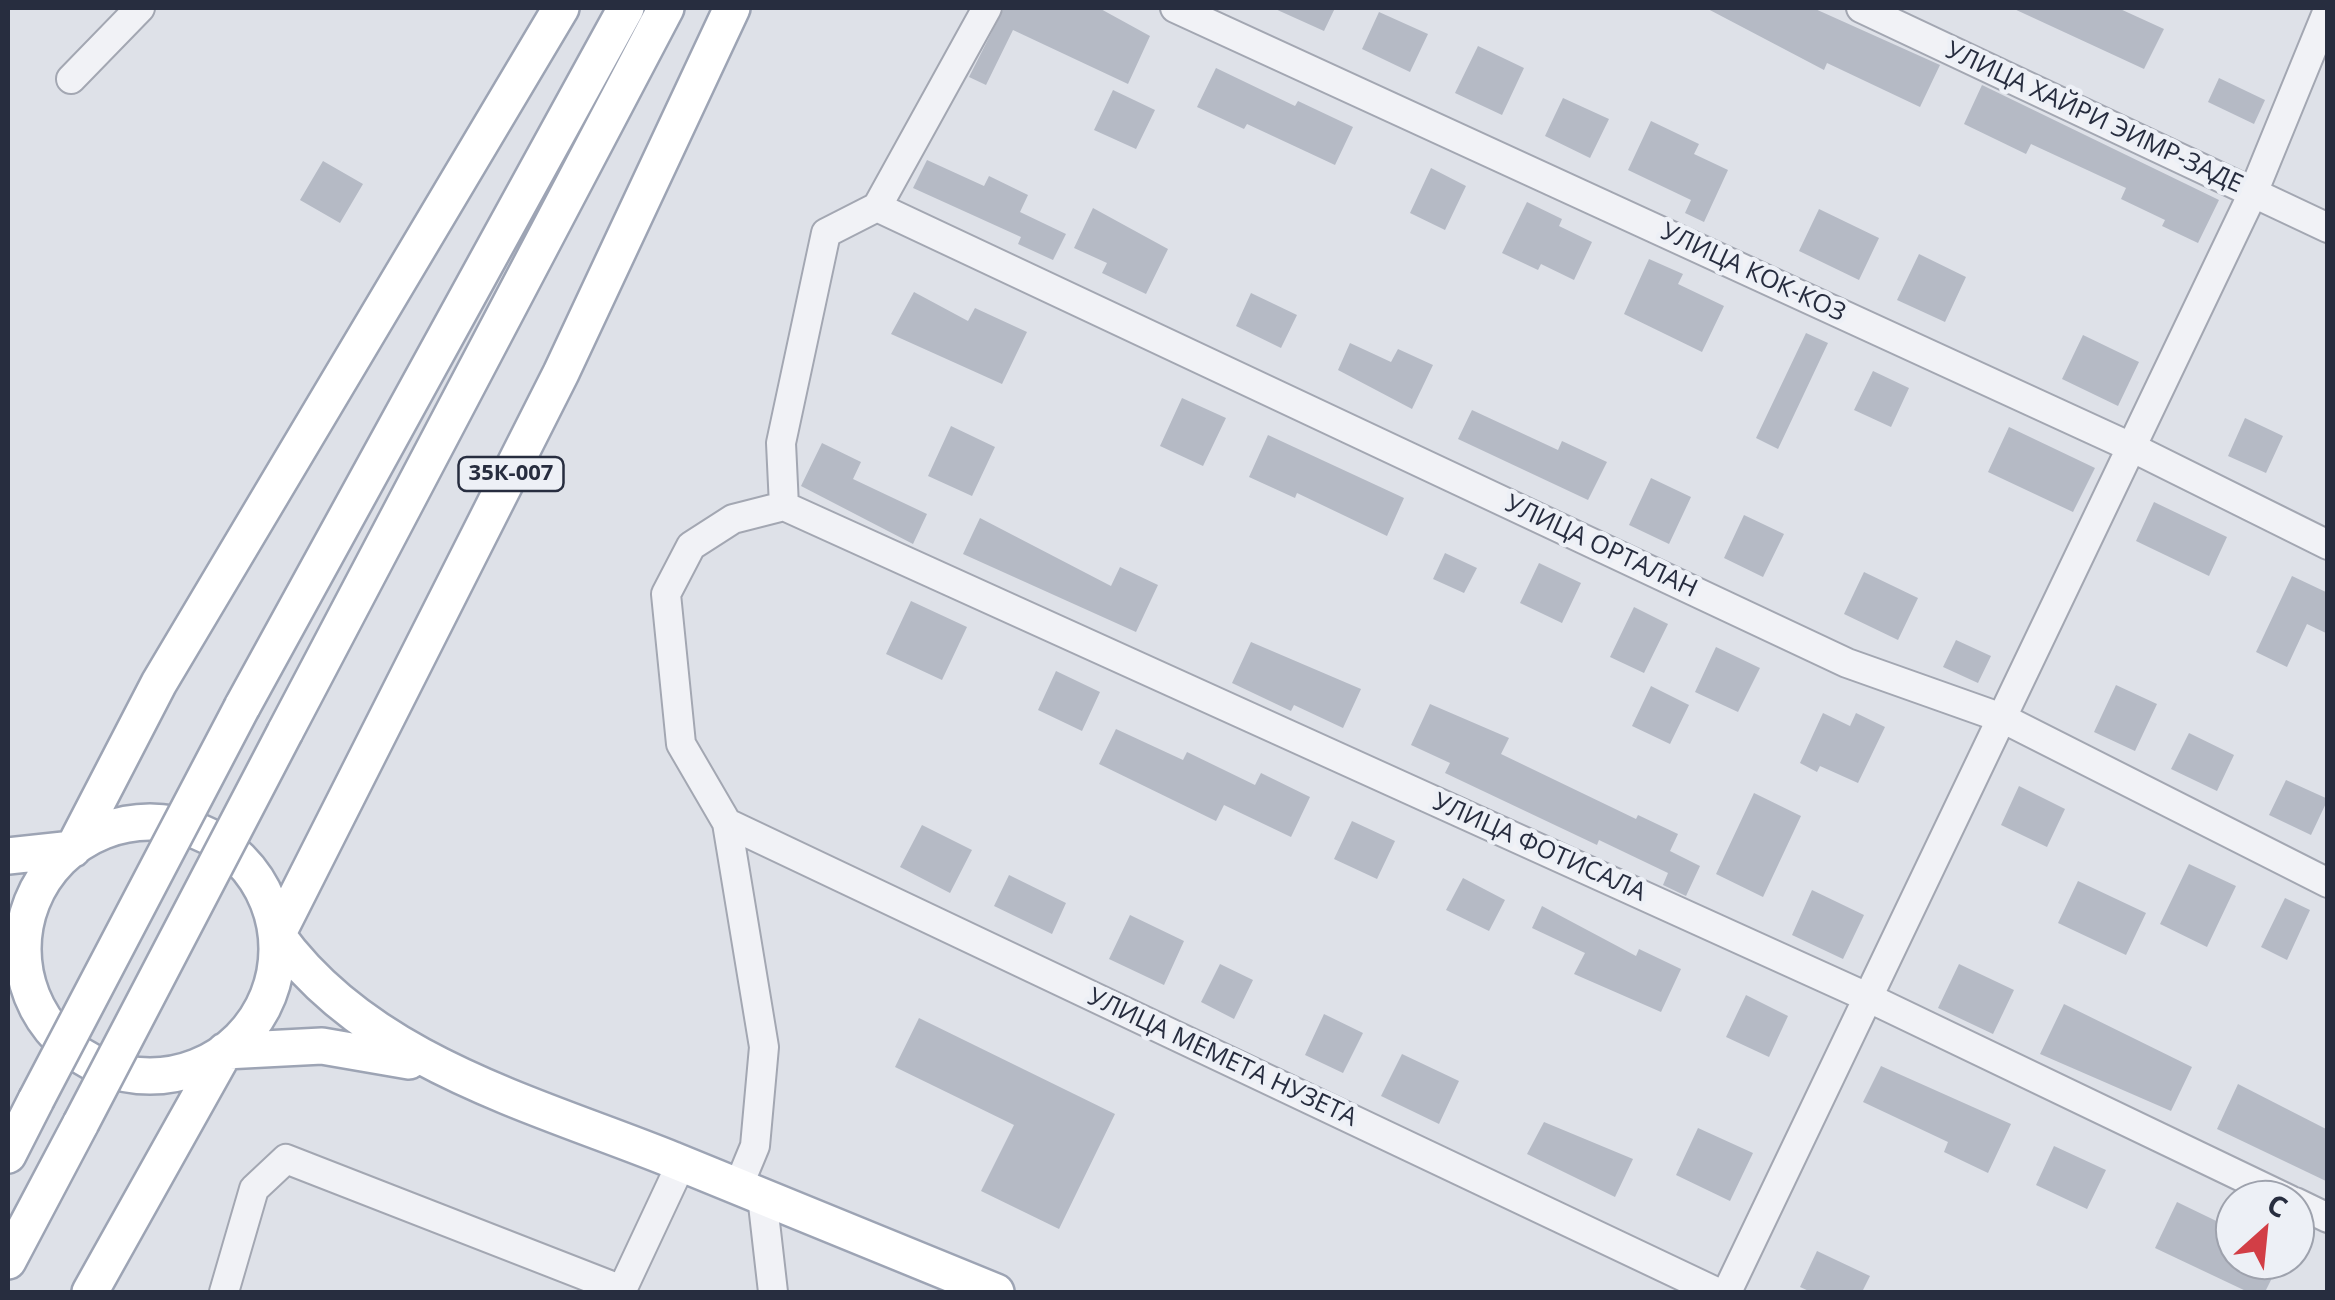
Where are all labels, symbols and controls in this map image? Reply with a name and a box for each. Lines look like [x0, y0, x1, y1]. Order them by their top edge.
street label: УЛИЦА ХАЙРИ ЭИМР-ЗАДЕ [1941, 36, 2247, 200]
street label: УЛИЦА КОК-КОЗ [1656, 217, 1850, 329]
road number: 35К-007 [458, 457, 564, 491]
street label: УЛИЦА ОРТАЛАН [1500, 489, 1702, 605]
street label: УЛИЦА ФОТИСАЛА [1428, 788, 1650, 908]
street label: УЛИЦА МЕМЕТА НУЗЕТА [1083, 982, 1361, 1134]
north arrow [2215, 1180, 2315, 1280]
text: С [2261, 1184, 2294, 1226]

